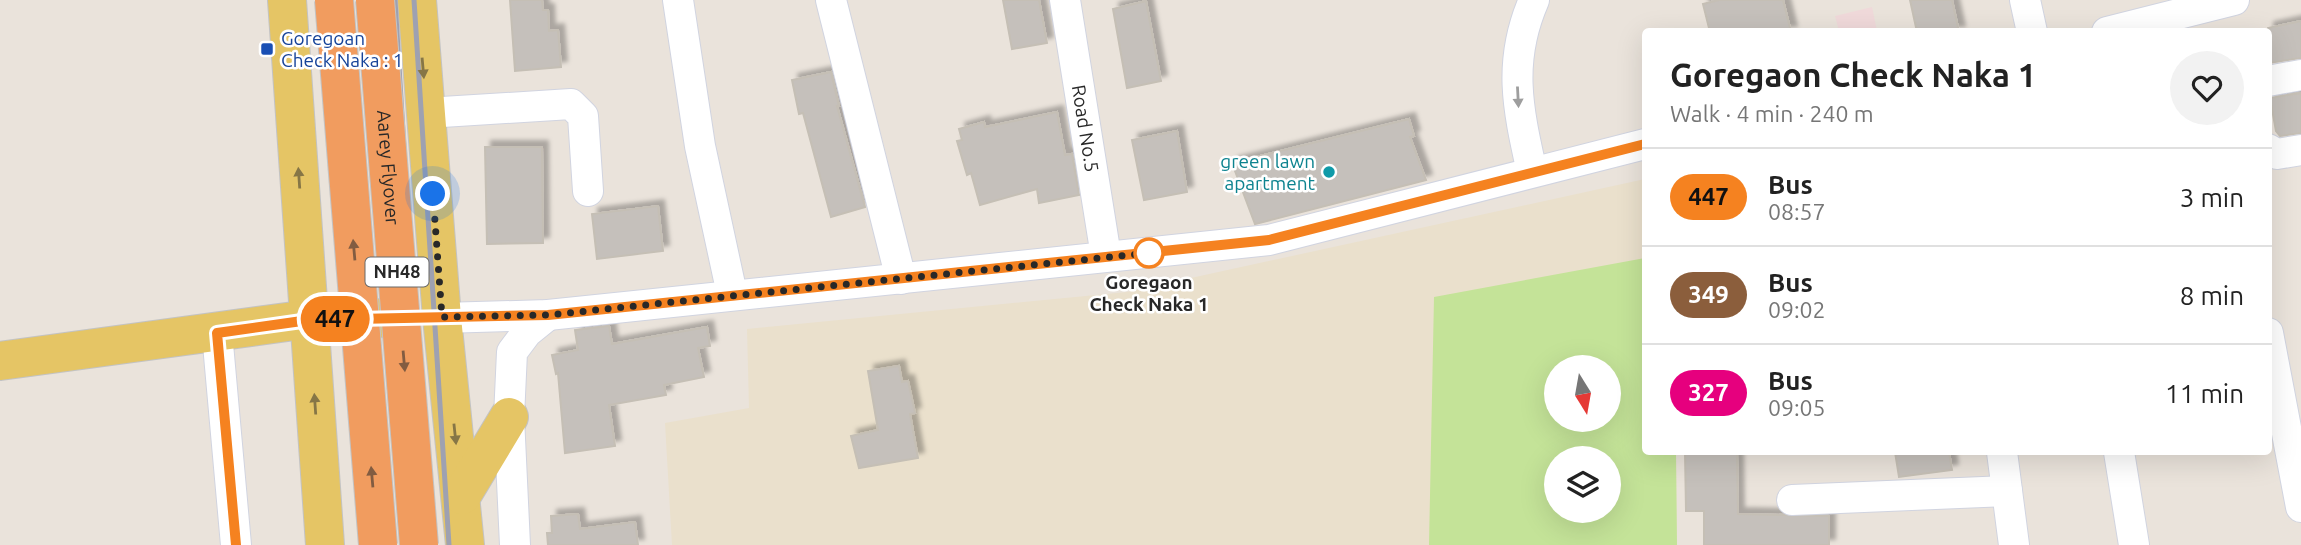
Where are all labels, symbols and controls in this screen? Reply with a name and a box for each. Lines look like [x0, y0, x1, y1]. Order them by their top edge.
place label: Goregoan Check Naka : 1 [281, 27, 404, 71]
marker: Goregoan Check Naka : 1 [259, 41, 275, 57]
button: heart [2170, 51, 2244, 125]
text: Goregaon Check Naka 1 [1670, 56, 2036, 93]
one-way arrow [418, 57, 429, 79]
street label: Road No.5 [1068, 83, 1103, 174]
one-way arrow [1512, 86, 1523, 108]
text: Walk · 4 min · 240 m [1670, 101, 1874, 126]
street label: Aarey Flyover [373, 109, 404, 226]
place label: green lawn apartment [1220, 150, 1316, 194]
marker: green lawn apartment [1321, 164, 1337, 180]
one-way arrow [293, 167, 304, 189]
text: Bus [1768, 170, 1813, 199]
your location [415, 176, 450, 211]
text: 447 [1688, 183, 1729, 210]
text: 3 min [2180, 183, 2244, 212]
text: 08:57 [1768, 199, 1826, 224]
marker: Goregaon Check Naka 1 [1134, 238, 1164, 268]
one-way arrow [348, 239, 359, 261]
road number: NH48 [366, 258, 428, 286]
text: Bus [1768, 268, 1813, 297]
place label: Goregaon Check Naka 1 [1089, 271, 1209, 315]
text: 349 [1688, 281, 1729, 308]
text: 8 min [2180, 281, 2244, 310]
line badge: 447 [295, 296, 375, 342]
text: 09:02 [1768, 297, 1826, 322]
text: 447 [315, 305, 355, 332]
one-way arrow [399, 350, 410, 372]
north arrow [1544, 355, 1620, 432]
map controls [1544, 355, 1621, 523]
text: Bus [1768, 366, 1813, 395]
text: 327 [1688, 379, 1729, 406]
text: 11 min [2165, 379, 2244, 408]
one-way arrow [309, 392, 320, 414]
text: 09:05 [1768, 395, 1826, 420]
one-way arrow [450, 423, 461, 445]
button: layers [1544, 446, 1621, 523]
one-way arrow [366, 466, 377, 488]

